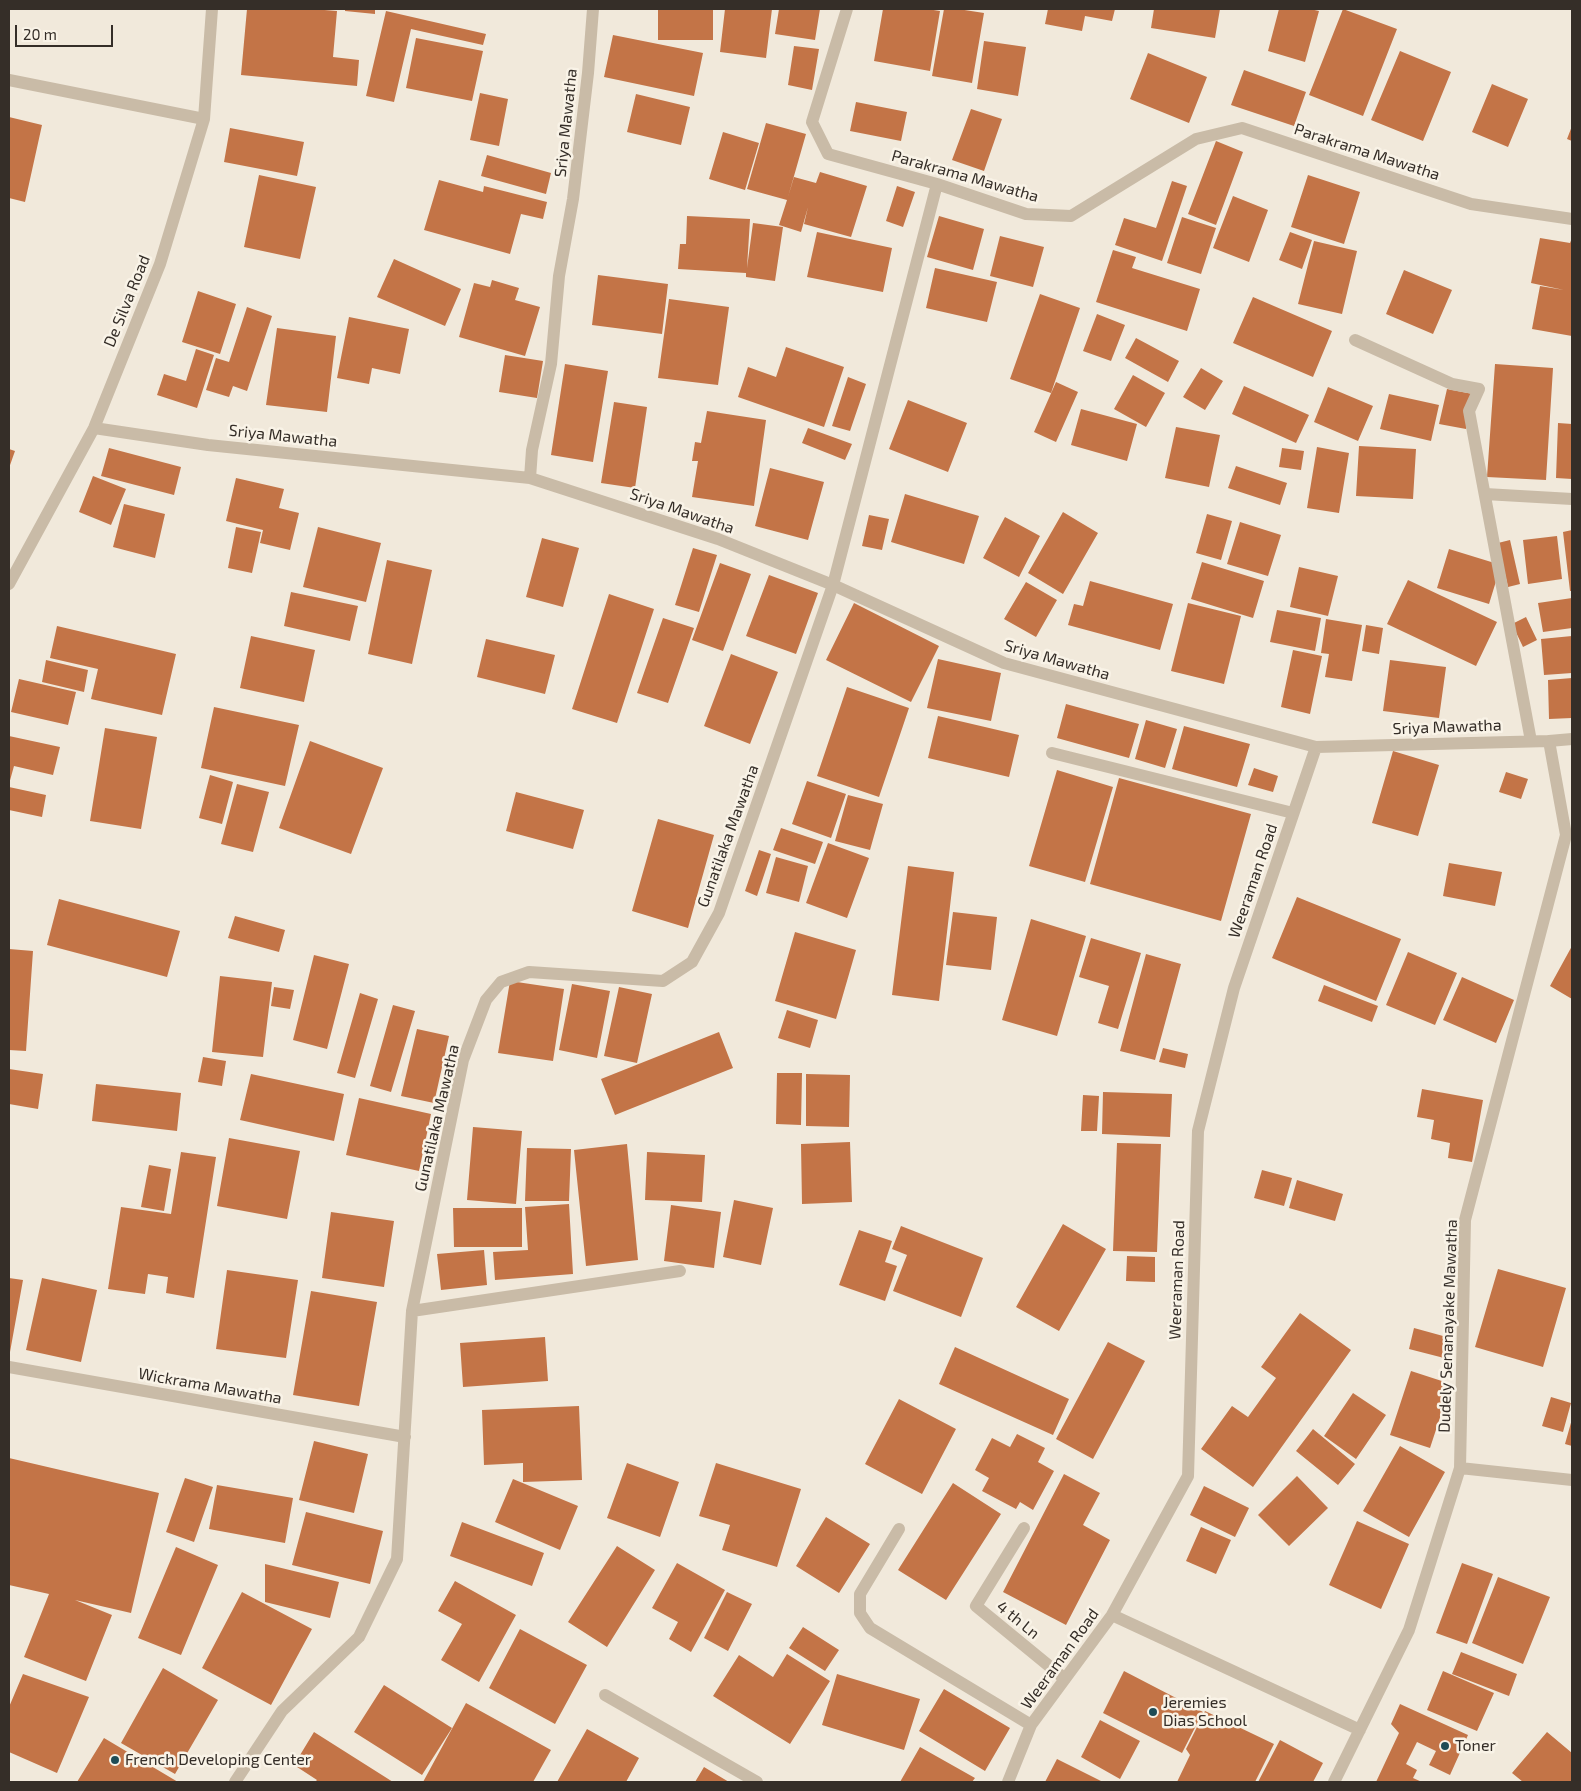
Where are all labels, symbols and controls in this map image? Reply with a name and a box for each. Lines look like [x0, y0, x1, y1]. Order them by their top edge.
scale bar [18, 15, 115, 47]
text: 20 m [23, 25, 57, 43]
street label: Sriya Mawatha [551, 68, 581, 178]
street label: Parakrama Mawatha [1292, 119, 1442, 185]
street label: Parakrama Mawatha [889, 146, 1041, 206]
street label: De Silva Road [100, 252, 154, 350]
street label: Sriya Mawatha [228, 421, 338, 451]
street label: Sriya Mawatha [627, 484, 737, 538]
street label: Sriya Mawatha [1002, 636, 1112, 684]
street label: Sriya Mawatha [1392, 716, 1502, 738]
street label: Gunatilaka Mawatha [693, 762, 763, 910]
street label: Weeraman Road [1224, 821, 1282, 941]
street label: Gunatilaka Mawatha [411, 1043, 463, 1193]
street label: Dudely Senanayake Mawatha [1435, 1219, 1461, 1433]
street label: Weeraman Road [1165, 1220, 1189, 1340]
street label: Wickrama Mawatha [137, 1364, 283, 1408]
street label: 4 th Ln [993, 1597, 1043, 1643]
street label: Weeraman Road [1017, 1605, 1103, 1713]
place label: Jeremies Dias School [1163, 1693, 1247, 1731]
marker: Jeremies Dias School [1147, 1706, 1159, 1718]
place label: Toner [1455, 1736, 1496, 1756]
marker: Toner [1439, 1740, 1451, 1752]
place label: French Developing Center [125, 1750, 311, 1770]
marker: French Developing Center [109, 1754, 121, 1766]

